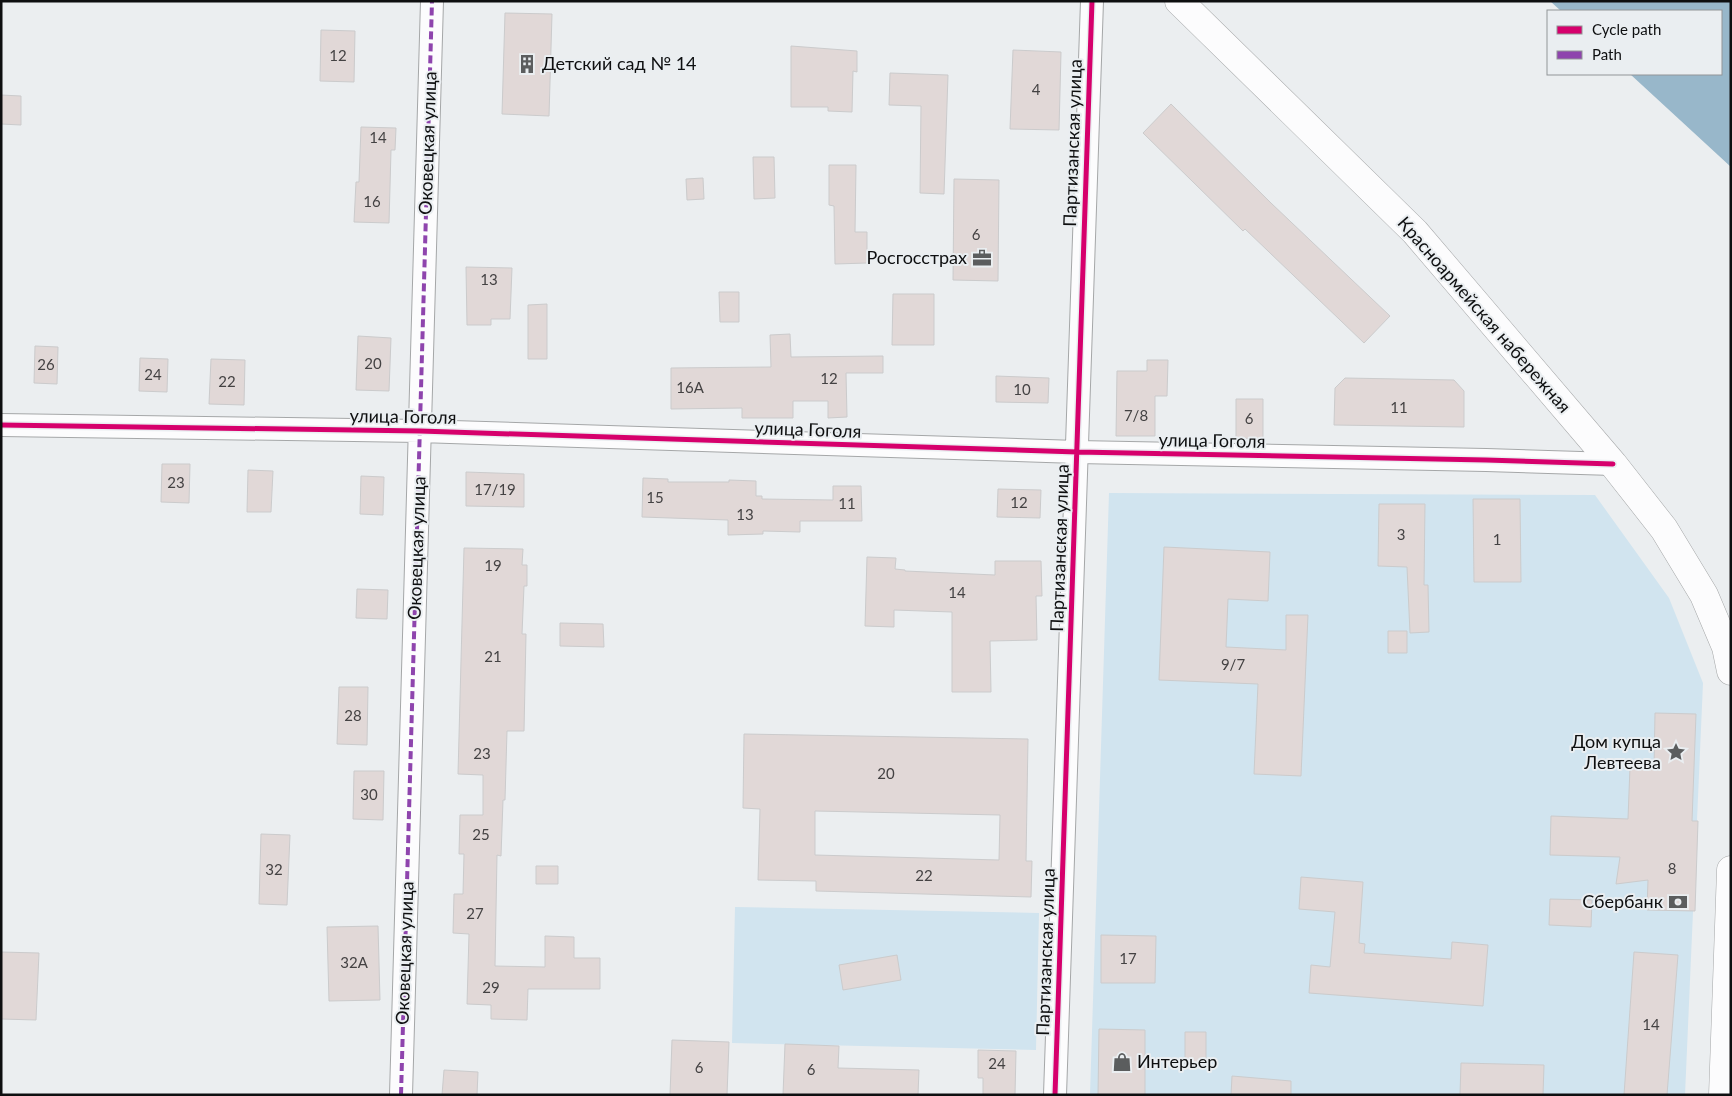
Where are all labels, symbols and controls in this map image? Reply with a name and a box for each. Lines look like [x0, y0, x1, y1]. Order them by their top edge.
legend [1547, 10, 1722, 75]
text: Cycle path [1592, 20, 1661, 38]
text: Path [1592, 45, 1622, 63]
house number: 12 [329, 46, 347, 64]
place label: Детский сад № 14 [542, 52, 697, 74]
building icon: Детский сад № 14 [516, 53, 538, 75]
street label: Партизанская улица [1058, 59, 1086, 227]
street label: Оковецкая улица [414, 71, 441, 215]
house number: 4 [1032, 80, 1041, 98]
house number: 14 [369, 128, 387, 146]
house number: 16 [363, 192, 381, 210]
street label: Красноармейская набережная [1394, 212, 1576, 417]
house number: 6 [972, 225, 981, 243]
place label: Росгосстрах [867, 246, 967, 268]
office icon: Росгосстрах [971, 247, 993, 269]
house number: 13 [480, 270, 498, 288]
house number: 20 [364, 354, 382, 372]
house number: 26 [37, 355, 55, 373]
house number: 24 [144, 365, 162, 383]
house number: 12 [820, 369, 838, 387]
house number: 22 [218, 372, 236, 390]
house number: 16А [676, 378, 705, 396]
house number: 10 [1013, 380, 1031, 398]
house number: 11 [1390, 398, 1408, 416]
street label: улица Гоголя [349, 404, 457, 428]
house number: 7/8 [1124, 406, 1148, 424]
house number: 6 [1245, 409, 1254, 427]
street label: улица Гоголя [754, 416, 862, 442]
street label: улица Гоголя [1158, 428, 1266, 452]
street label: Партизанская улица [1045, 464, 1073, 632]
house number: 23 [167, 473, 185, 491]
street label: Оковецкая улица [403, 476, 430, 620]
house number: 17/19 [474, 480, 516, 498]
house number: 15 [646, 488, 664, 506]
house number: 12 [1010, 493, 1028, 511]
house number: 11 [838, 494, 856, 512]
house number: 13 [736, 505, 754, 523]
house number: 3 [1397, 525, 1405, 543]
house number: 1 [1493, 530, 1501, 548]
house number: 19 [484, 556, 502, 574]
house number: 14 [948, 583, 966, 601]
house number: 21 [484, 647, 502, 665]
house number: 9/7 [1221, 655, 1245, 673]
house number: 28 [344, 706, 362, 724]
place label: Дом купца Левтеева [1571, 730, 1661, 773]
place icon: Дом купца Левтеева [1665, 741, 1687, 763]
house number: 23 [473, 744, 491, 762]
house number: 20 [877, 764, 895, 782]
house number: 30 [360, 785, 378, 803]
house number: 25 [472, 825, 490, 843]
house number: 8 [1668, 859, 1676, 877]
house number: 32 [265, 860, 283, 878]
house number: 22 [915, 866, 933, 884]
street label: Партизанская улица [1031, 868, 1059, 1036]
street label: Оковецкая улица [391, 881, 418, 1025]
place label: Сбербанк [1582, 890, 1664, 912]
bank icon: Сбербанк [1667, 891, 1689, 913]
house number: 27 [466, 904, 484, 922]
house number: 17 [1119, 949, 1137, 967]
house number: 32А [340, 953, 369, 971]
house number: 29 [482, 978, 500, 996]
house number: 14 [1642, 1015, 1660, 1033]
place label: Интерьер [1137, 1050, 1217, 1072]
shop icon: Интерьер [1111, 1051, 1133, 1073]
house number: 24 [988, 1054, 1006, 1072]
house number: 6 [695, 1058, 704, 1076]
house number: 6 [807, 1060, 816, 1078]

